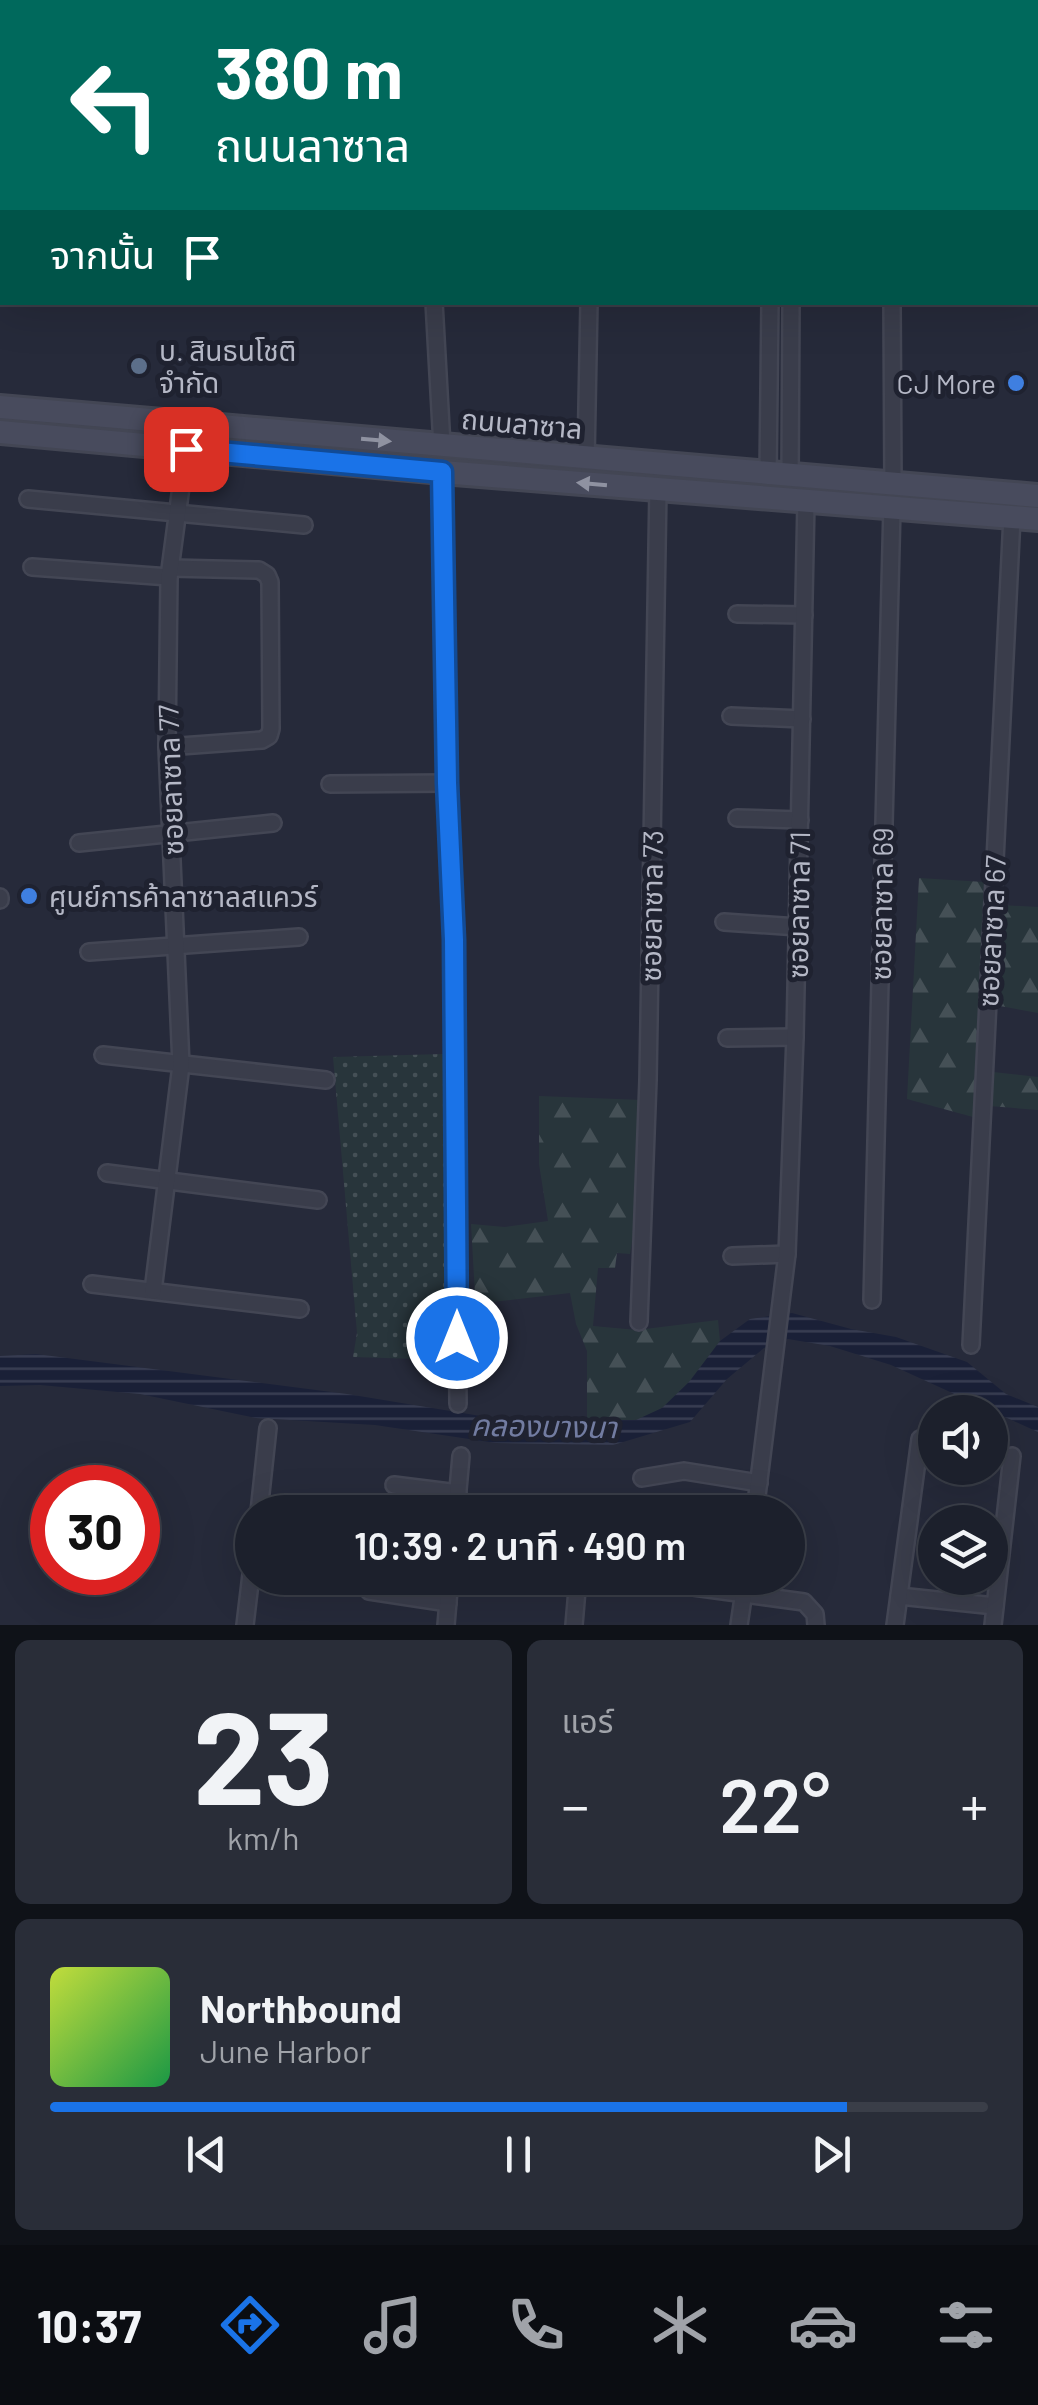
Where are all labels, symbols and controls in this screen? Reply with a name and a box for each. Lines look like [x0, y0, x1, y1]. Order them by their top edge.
text: 380 m [215, 29, 403, 113]
icon: left [50, 40, 180, 170]
text: ถนนลาซาล [215, 117, 410, 171]
icon: arrive [175, 230, 230, 285]
text: จากนั้น [50, 231, 155, 277]
place label: บ. สินธนโชติ จำกัด [159, 333, 296, 399]
marker: บ. สินธนโชติ จำกัด [128, 355, 150, 377]
place label: CJ More [896, 366, 996, 400]
marker: CJ More [1005, 372, 1027, 394]
street label: ถนนลาซาล [460, 401, 584, 445]
pin [144, 407, 229, 492]
icon: arrive [159, 422, 214, 477]
one-way arrow [361, 433, 392, 449]
one-way arrow [575, 476, 607, 492]
street label: ซอยลาซาล 77 [150, 704, 190, 856]
street label: ซอยลาซาล 69 [863, 827, 899, 981]
street label: ซอยลาซาล 73 [633, 830, 669, 982]
street label: ซอยลาซาล 71 [780, 831, 816, 979]
street label: ซอยลาซาล 67 [970, 854, 1012, 1008]
place label: ศูนย์การค้าลาซาลสแควร์ [49, 879, 319, 915]
marker: ศูนย์การค้าลาซาลสแควร์ [18, 885, 40, 907]
position arrow [405, 1286, 509, 1390]
map controls [918, 1395, 1008, 1595]
button: sound [918, 1395, 1008, 1485]
water label: คลองบางนา [471, 1406, 619, 1444]
speed limit sign: 30 [30, 1465, 160, 1595]
button: layers [918, 1505, 1008, 1595]
text: 10:39 · 2 นาที · 490 m [354, 1522, 686, 1568]
text: 23 [193, 1675, 334, 1831]
text: แอร์ [562, 1701, 613, 1739]
text: 22° [719, 1758, 830, 1848]
text: − [562, 1771, 589, 1837]
text: + [960, 1771, 988, 1837]
text: km/h [227, 1818, 299, 1856]
text: Northbound [200, 1985, 402, 2031]
text: June Harbor [200, 2031, 371, 2069]
icon: previous [179, 2127, 234, 2182]
icon: pause [491, 2127, 546, 2182]
icon: next [804, 2127, 859, 2182]
icon: directions [215, 2290, 285, 2360]
icon: music [358, 2290, 428, 2360]
icon: phone [501, 2290, 571, 2360]
icon: climate [645, 2290, 715, 2360]
icon: car [788, 2290, 858, 2360]
icon: filters [931, 2290, 1001, 2360]
text: 10:37 [37, 2298, 141, 2352]

